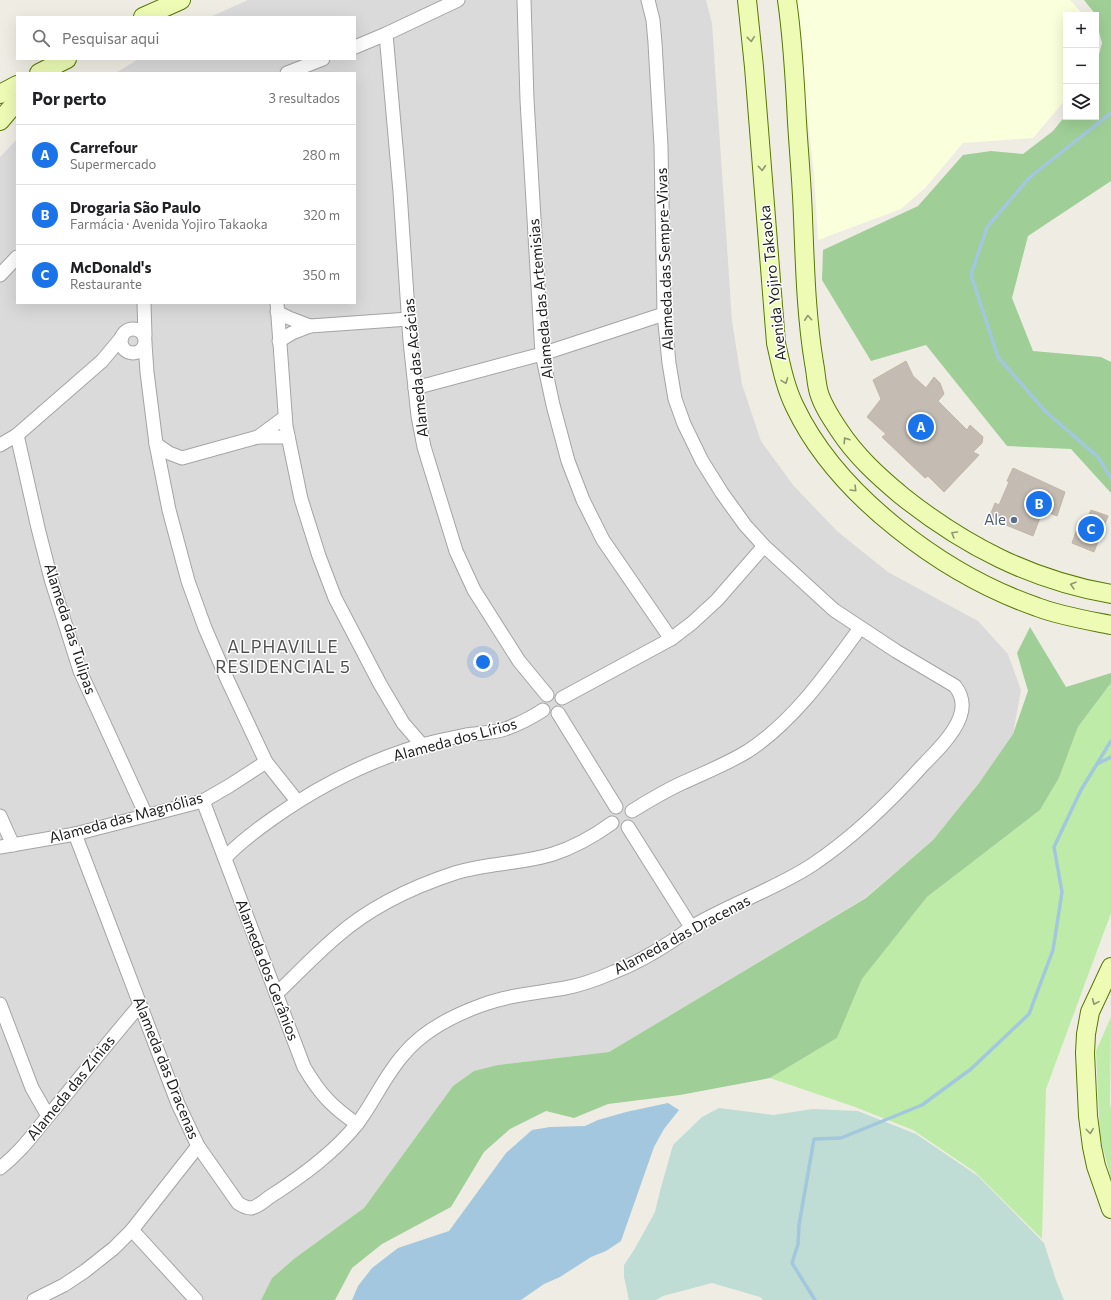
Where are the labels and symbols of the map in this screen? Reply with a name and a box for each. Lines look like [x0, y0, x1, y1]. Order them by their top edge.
one-way arrow [746, 36, 755, 42]
one-way arrow [757, 165, 766, 171]
street label: Alameda das Sempre-Vivas [652, 167, 676, 351]
street label: Avenida Yojiro Takaoka [755, 204, 789, 362]
street label: Alameda das Artemisias [524, 218, 556, 380]
street label: Alameda das Acácias [399, 298, 431, 439]
one-way arrow [803, 315, 812, 321]
one-way arrow [780, 377, 788, 384]
pin: A [908, 412, 934, 442]
one-way arrow [843, 437, 851, 444]
one-way arrow [849, 484, 857, 492]
pin: B [1026, 489, 1052, 519]
place label: Ale [984, 510, 1006, 528]
pin: C [1078, 514, 1104, 544]
marker: Ale [1009, 515, 1019, 525]
one-way arrow [951, 531, 958, 538]
street label: Alameda das Tulipas [41, 561, 101, 697]
one-way arrow [1070, 581, 1077, 590]
district label: ALPHAVILLE RESIDENCIAL 5 [215, 636, 351, 677]
your location [473, 652, 493, 672]
street label: Alameda dos Lírios [391, 714, 519, 764]
street label: Alameda das Magnólias [47, 788, 205, 846]
street label: Alameda das Dracenas [610, 890, 753, 978]
street label: Alameda dos Gerânios [233, 896, 303, 1043]
street label: Alameda das Dracenas [130, 994, 204, 1142]
one-way arrow [1092, 998, 1100, 1006]
street label: Alameda das Zínias [22, 1031, 118, 1143]
one-way arrow [1085, 1128, 1094, 1134]

